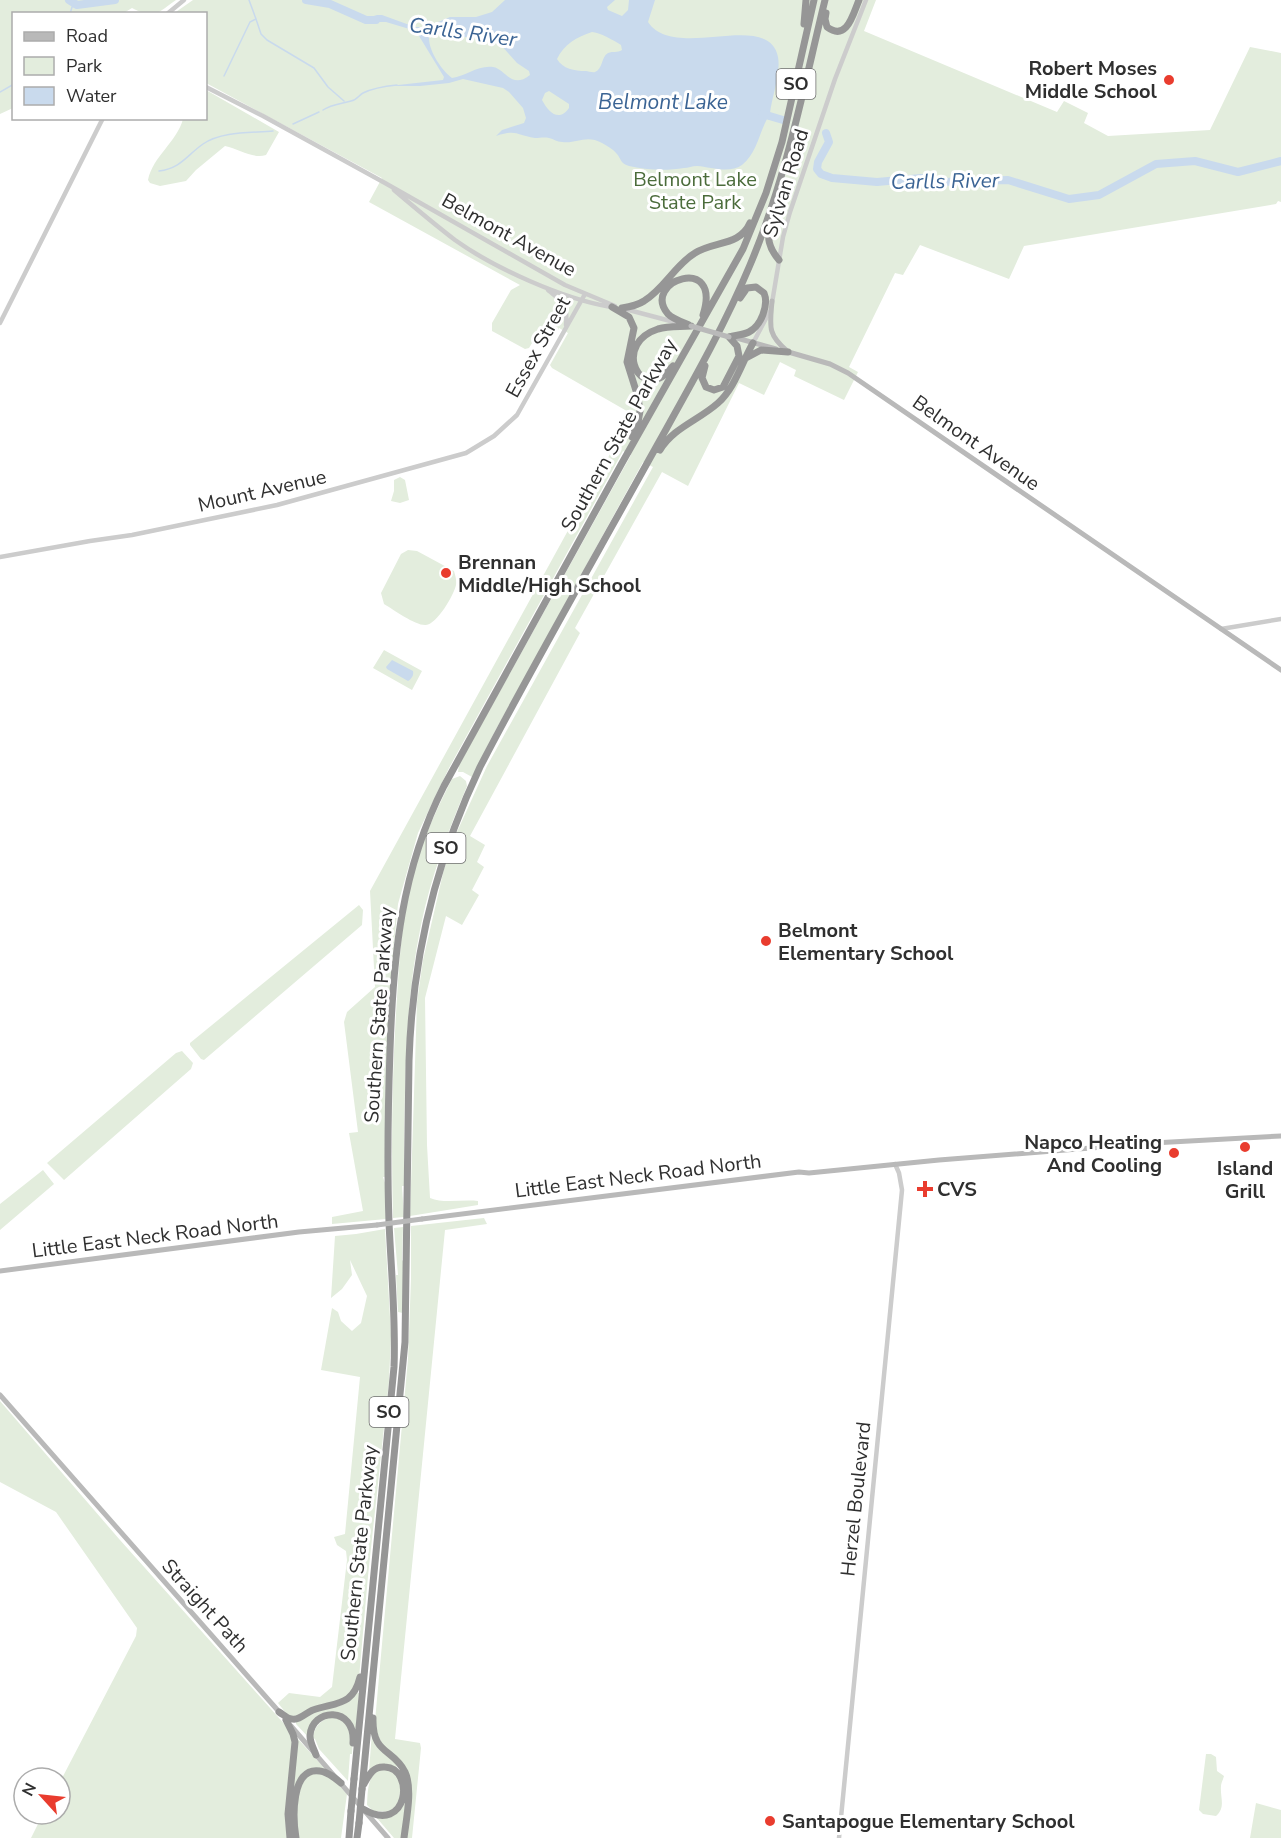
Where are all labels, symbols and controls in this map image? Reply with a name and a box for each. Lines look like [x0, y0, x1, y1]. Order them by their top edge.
water label: Carlls River [407, 11, 519, 53]
legend [12, 12, 207, 120]
text: Road [66, 24, 108, 48]
text: Park [66, 54, 103, 78]
place label: Robert Moses Middle School [1025, 55, 1158, 105]
road number: SO [776, 69, 816, 99]
marker: Robert Moses Middle School [1162, 73, 1176, 87]
text: Water [66, 84, 117, 108]
water label: Belmont Lake [598, 88, 728, 116]
street label: Sylvan Road [757, 126, 815, 240]
park label: Belmont Lake State Park [633, 166, 757, 216]
water label: Carlls River [890, 166, 1000, 196]
street label: Belmont Avenue [437, 187, 581, 283]
street label: Essex Street [499, 291, 577, 402]
street label: Southern State Parkway [555, 333, 684, 536]
street label: Belmont Avenue [907, 389, 1045, 497]
street label: Mount Avenue [195, 463, 329, 519]
place label: Brennan Middle/High School [458, 549, 642, 599]
marker: Brennan Middle/High School [439, 566, 453, 580]
road number: SO [426, 833, 466, 863]
street label: Southern State Parkway [358, 905, 400, 1124]
place label: Belmont Elementary School [778, 917, 954, 967]
marker: Belmont Elementary School [759, 934, 773, 948]
place label: Napco Heating And Cooling [1024, 1129, 1162, 1179]
marker: Island Grill [1238, 1140, 1252, 1154]
marker: Napco Heating And Cooling [1167, 1146, 1181, 1160]
street label: Little East Neck Road North [513, 1147, 763, 1205]
place label: Island Grill [1217, 1155, 1273, 1205]
place label: CVS [937, 1176, 977, 1203]
marker: CVS [918, 1182, 932, 1196]
street label: Little East Neck Road North [30, 1207, 280, 1265]
road number: SO [370, 1397, 408, 1427]
street label: Herzel Boulevard [834, 1420, 878, 1578]
street label: Southern State Parkway [334, 1443, 384, 1662]
street label: Straight Path [156, 1553, 254, 1659]
north arrow [12, 1766, 72, 1826]
text: N [17, 1779, 42, 1800]
place label: Santapogue Elementary School [782, 1808, 1075, 1835]
marker: Santapogue Elementary School [763, 1814, 777, 1828]

